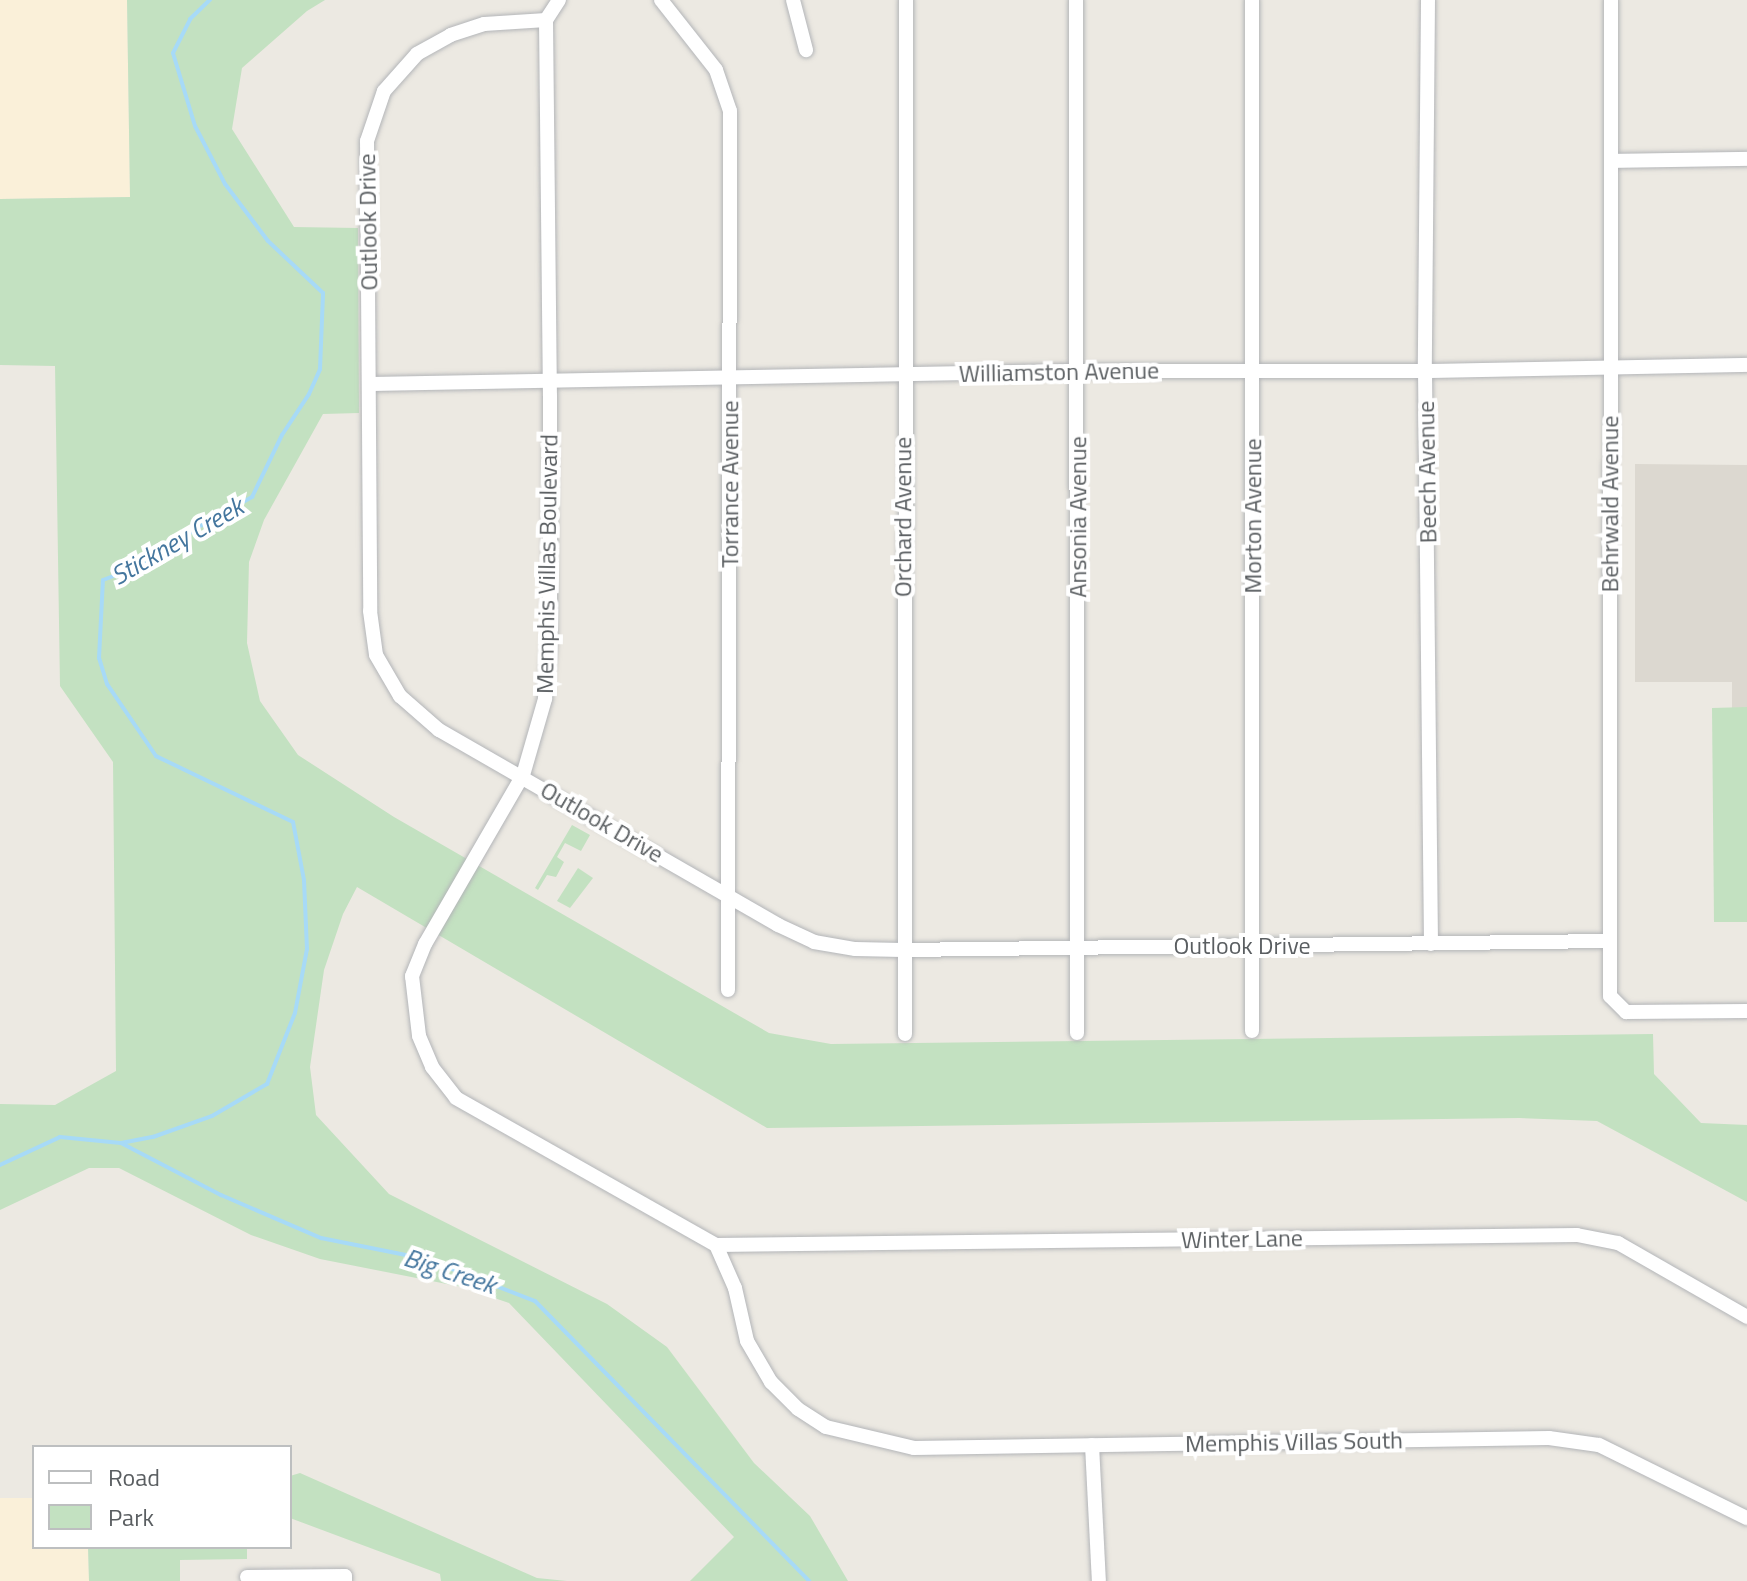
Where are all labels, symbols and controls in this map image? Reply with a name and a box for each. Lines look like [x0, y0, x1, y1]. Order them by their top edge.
street label: Outlook Drive [352, 153, 384, 291]
street label: Williamston Avenue [959, 356, 1159, 388]
street label: Torrance Avenue [716, 400, 744, 568]
street label: Beech Avenue [1411, 400, 1443, 544]
street label: Behrwald Avenue [1596, 416, 1624, 592]
street label: Memphis Villas Boulevard [530, 434, 564, 694]
street label: Ansonia Avenue [1064, 436, 1092, 598]
street label: Orchard Avenue [889, 437, 917, 597]
street label: Morton Avenue [1239, 438, 1267, 594]
water label: Stickney Creek [105, 491, 249, 591]
street label: Outlook Drive [535, 775, 669, 869]
street label: Outlook Drive [1173, 932, 1311, 960]
street label: Winter Lane [1181, 1224, 1303, 1254]
water label: Big Creek [400, 1242, 500, 1300]
street label: Memphis Villas South [1185, 1426, 1403, 1458]
legend [32, 1445, 292, 1549]
text: Road [108, 1459, 160, 1495]
text: Park [108, 1499, 154, 1535]

